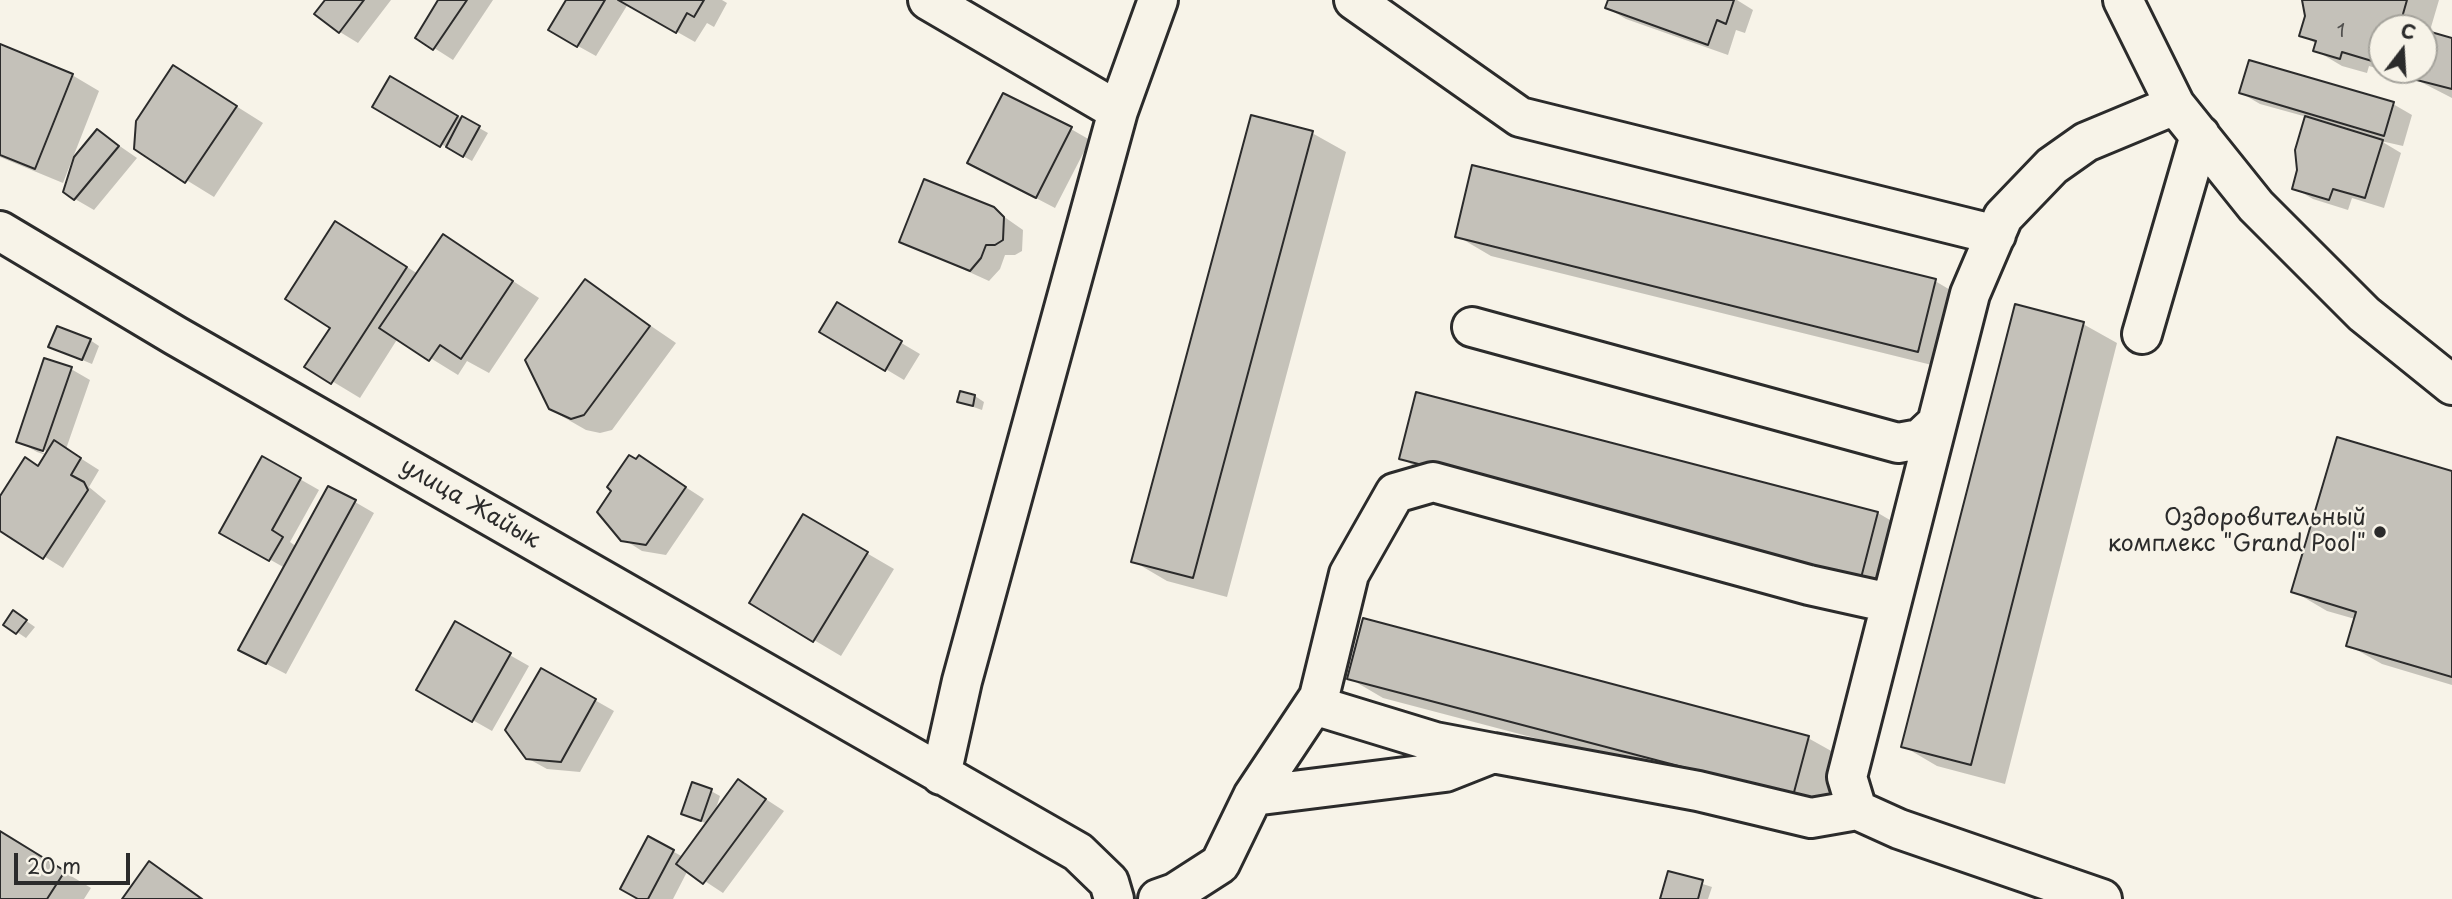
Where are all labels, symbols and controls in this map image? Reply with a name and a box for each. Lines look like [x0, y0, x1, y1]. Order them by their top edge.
north arrow [2368, 14, 2438, 84]
text: С [2398, 15, 2419, 46]
house number: 1 [2337, 21, 2345, 43]
street label: улица Жайык [395, 453, 545, 555]
place label: Оздоровительный комплекс "Grand Pool" [2107, 505, 2366, 559]
marker: Оздоровительный комплекс "Grand Pool" [2372, 524, 2388, 540]
scale bar [18, 839, 133, 883]
text: 20 m [27, 849, 81, 881]

